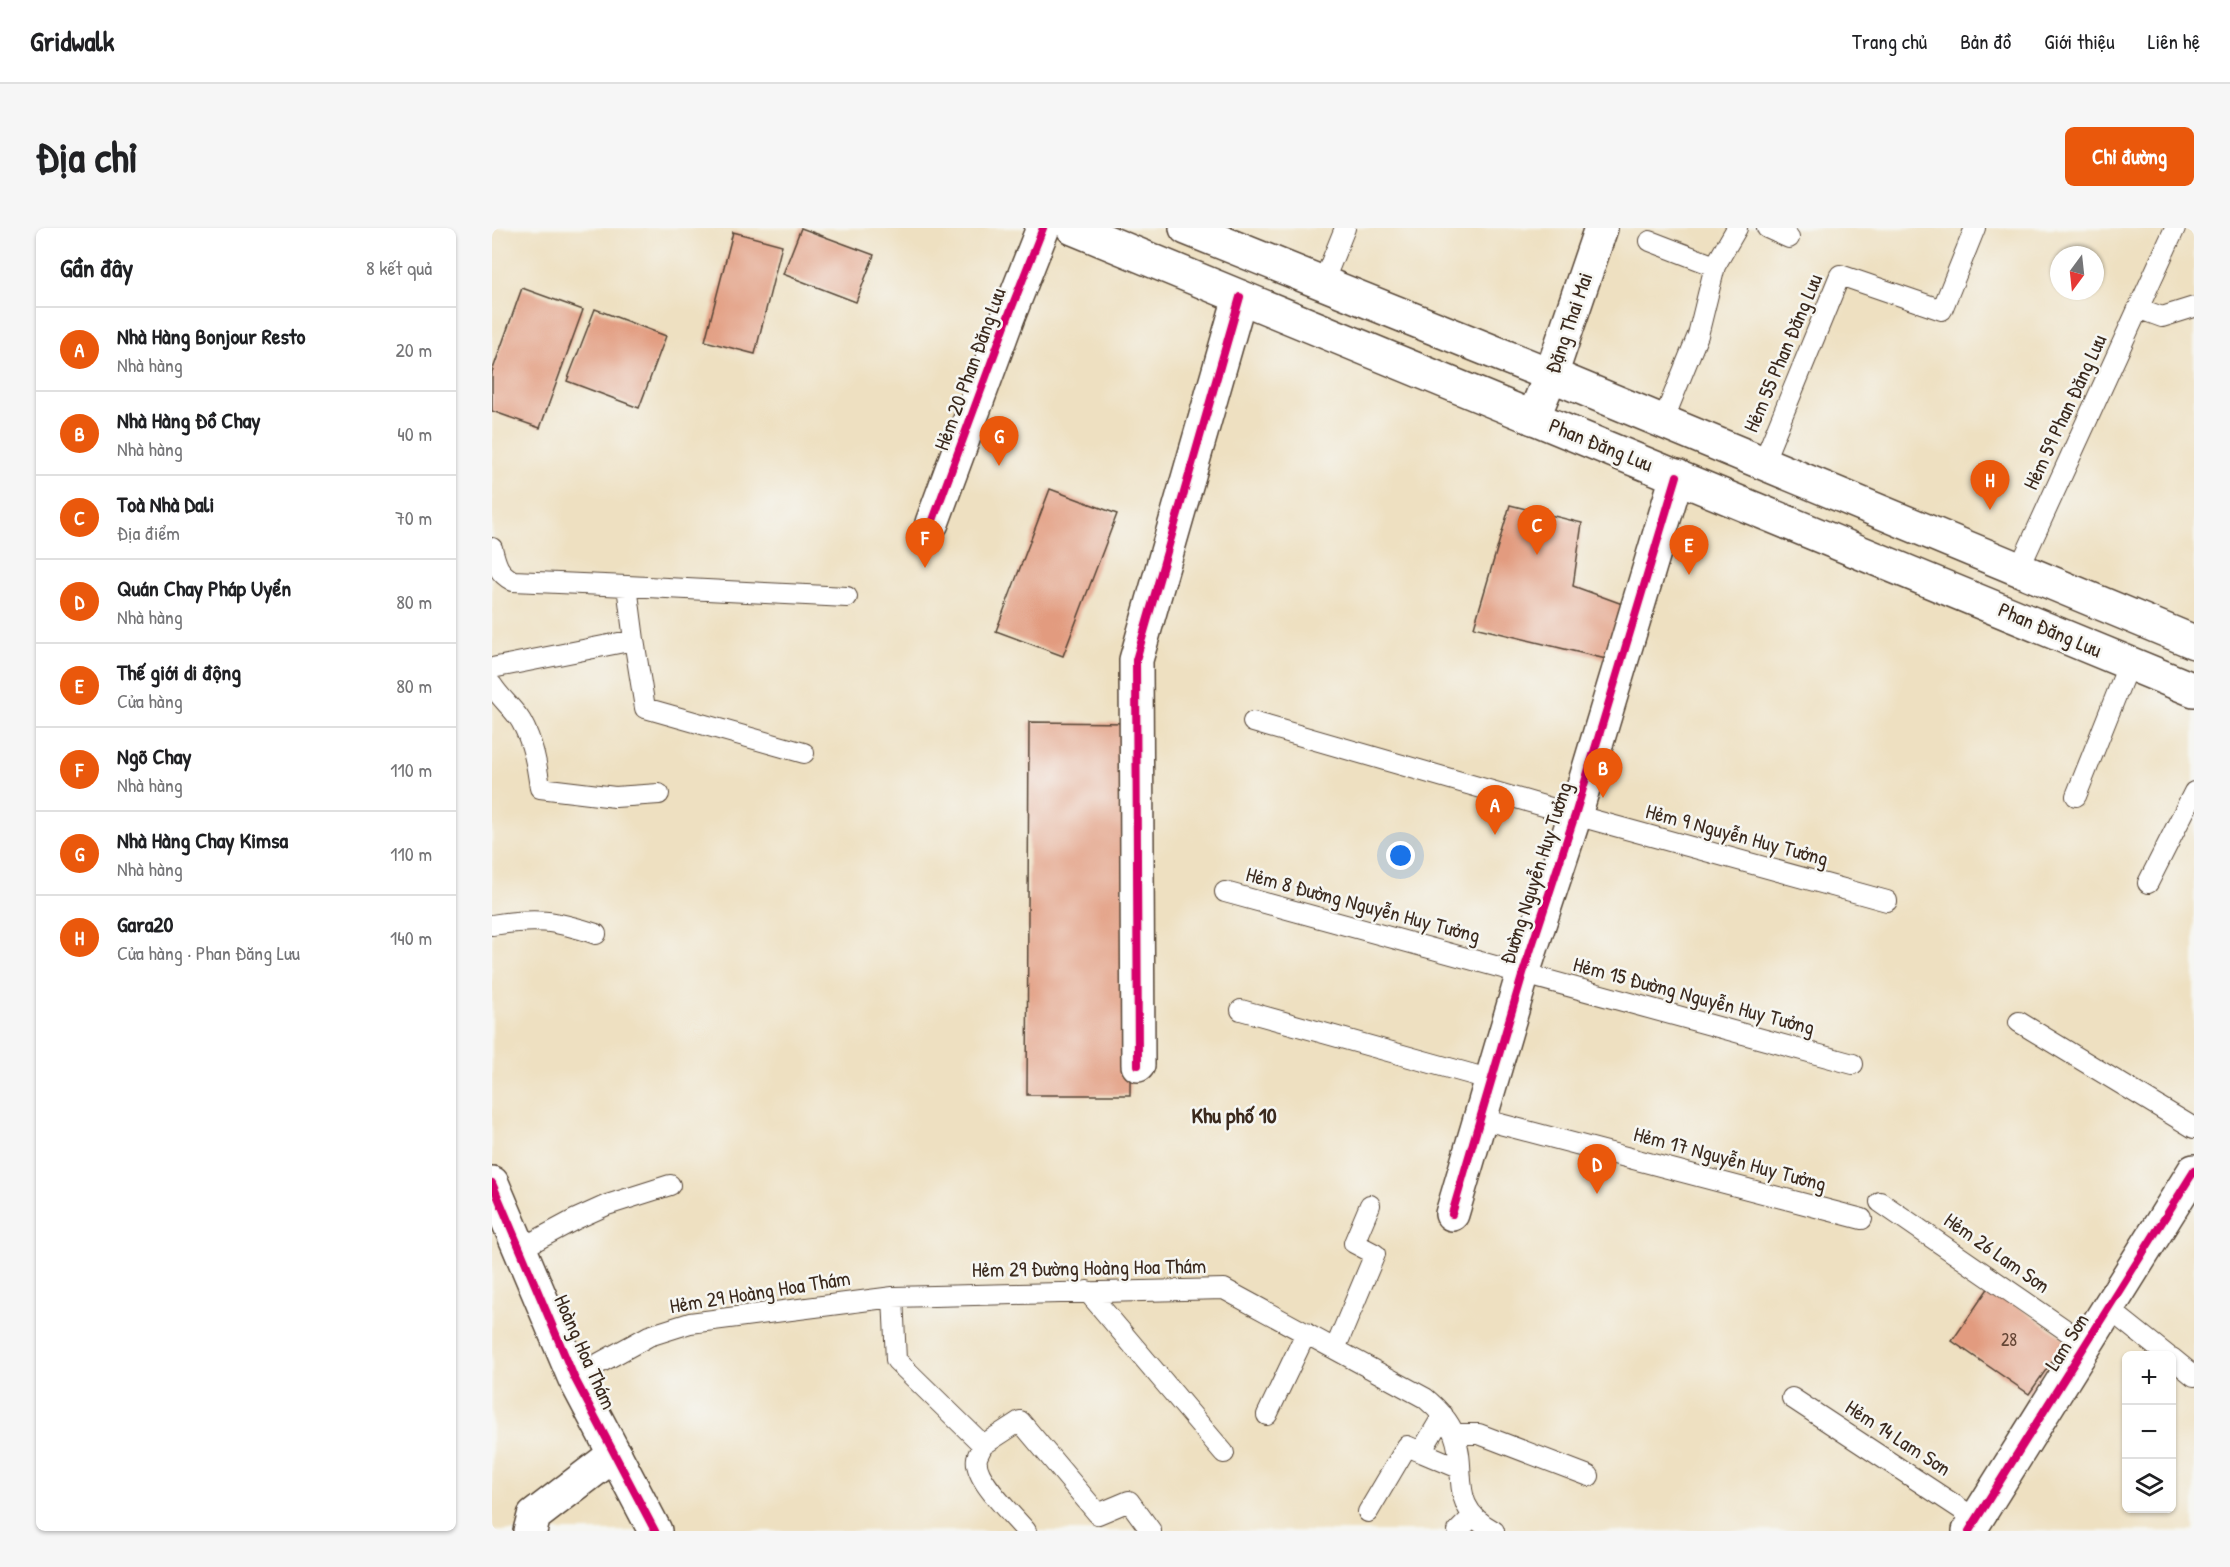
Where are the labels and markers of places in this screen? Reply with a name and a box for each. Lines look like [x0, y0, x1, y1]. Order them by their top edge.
pin: G [980, 416, 1018, 466]
pin: H [1970, 460, 2010, 510]
pin: C [1518, 506, 1556, 555]
pin: F [906, 518, 944, 568]
pin: E [1670, 526, 1708, 575]
pin: B [1584, 748, 1622, 798]
pin: A [1476, 786, 1514, 835]
pin: D [1578, 1144, 1616, 1194]

